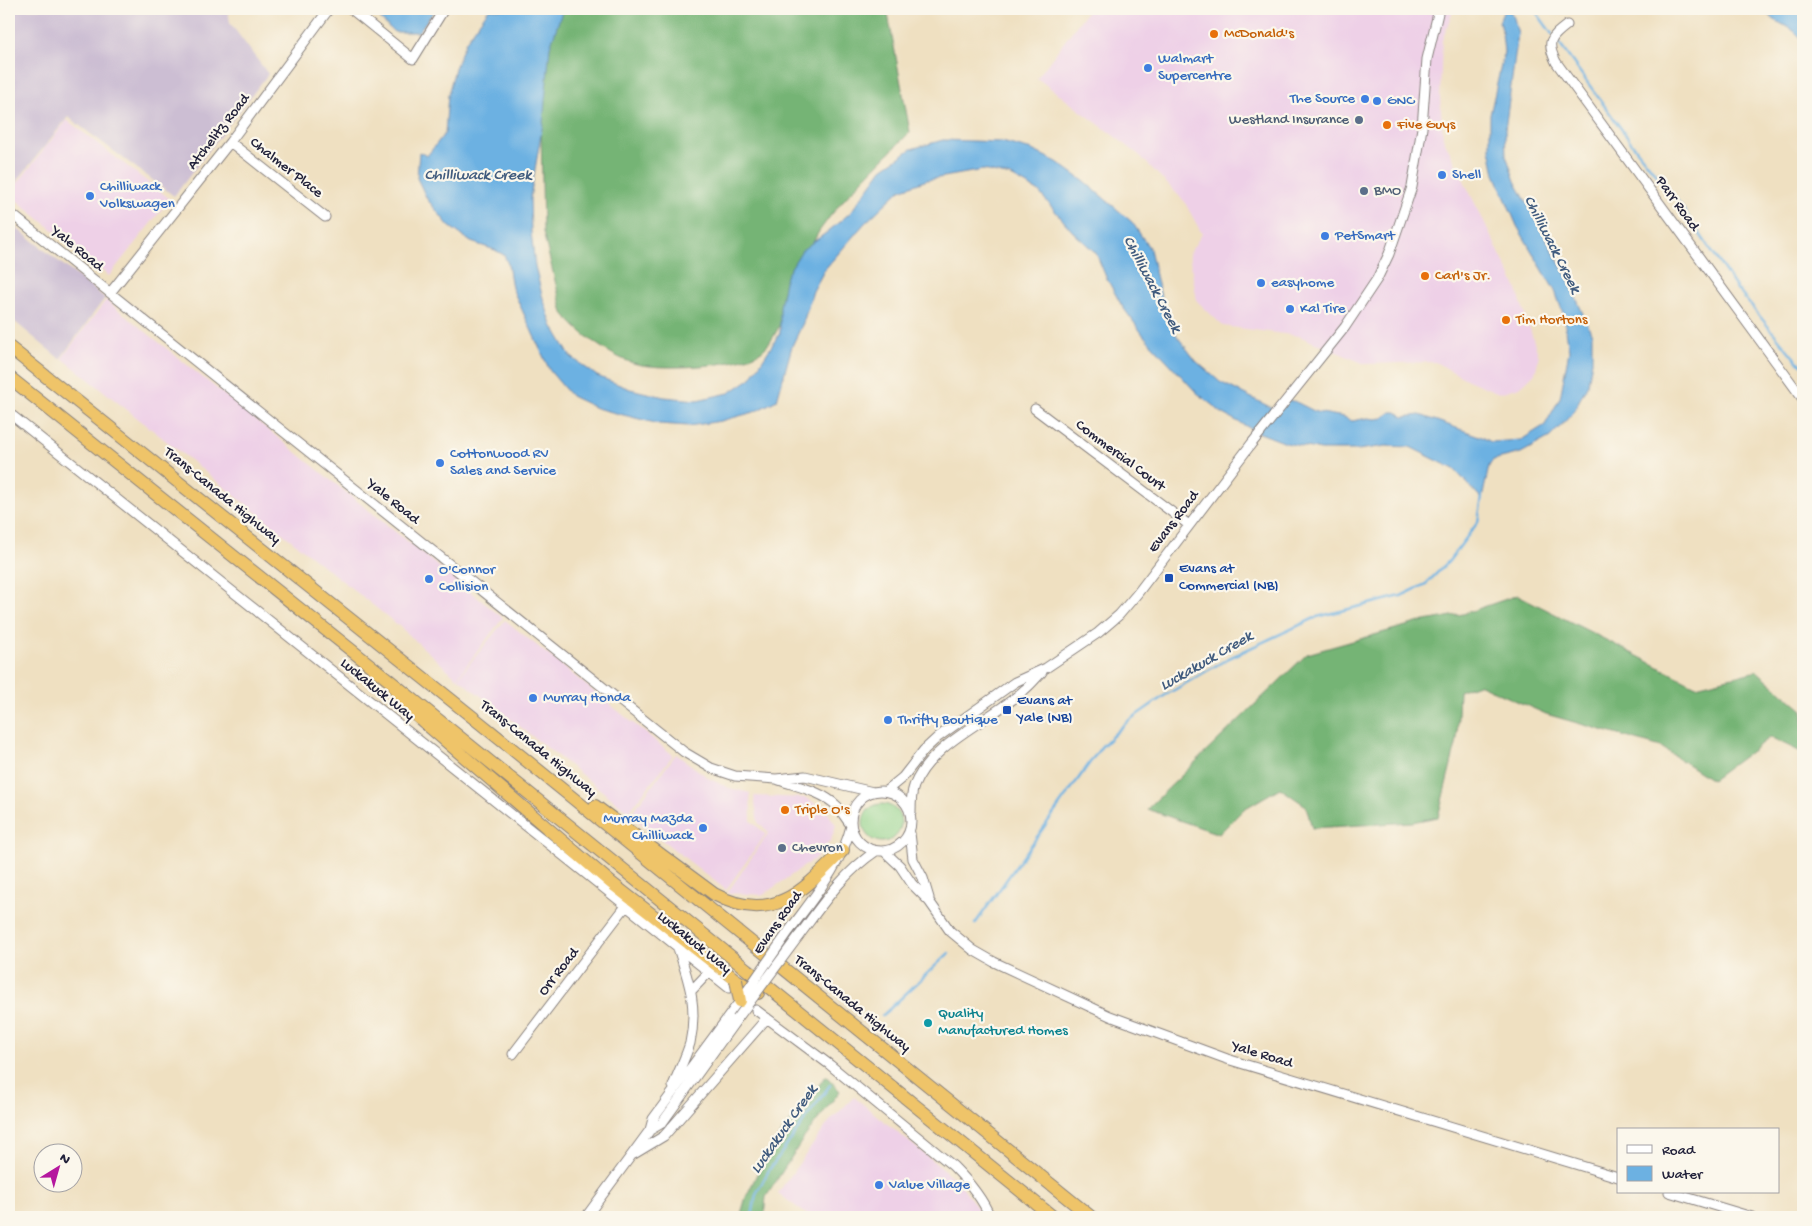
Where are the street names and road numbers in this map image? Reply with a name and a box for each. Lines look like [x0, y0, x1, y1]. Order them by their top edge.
street label: Atchelitz Road [184, 89, 255, 174]
street label: Chalmer Place [246, 134, 326, 202]
street label: Parr Road [1650, 172, 1704, 236]
street label: Yale Road [45, 221, 108, 276]
street label: Commercial Court [1071, 416, 1170, 497]
street label: Trans-Canada Highway [159, 443, 285, 549]
street label: Yale Road [361, 474, 424, 529]
street label: Evans Road [1145, 486, 1204, 557]
street label: Luckakuck Way [336, 655, 418, 726]
street label: Trans-Canada Highway [475, 696, 601, 802]
street label: Evans Road [750, 887, 807, 958]
street label: Luckakuck Way [653, 908, 735, 979]
street label: Orr Road [535, 943, 584, 1000]
street label: Trans-Canada Highway [789, 951, 915, 1057]
street label: Yale Road [1227, 1037, 1296, 1073]

